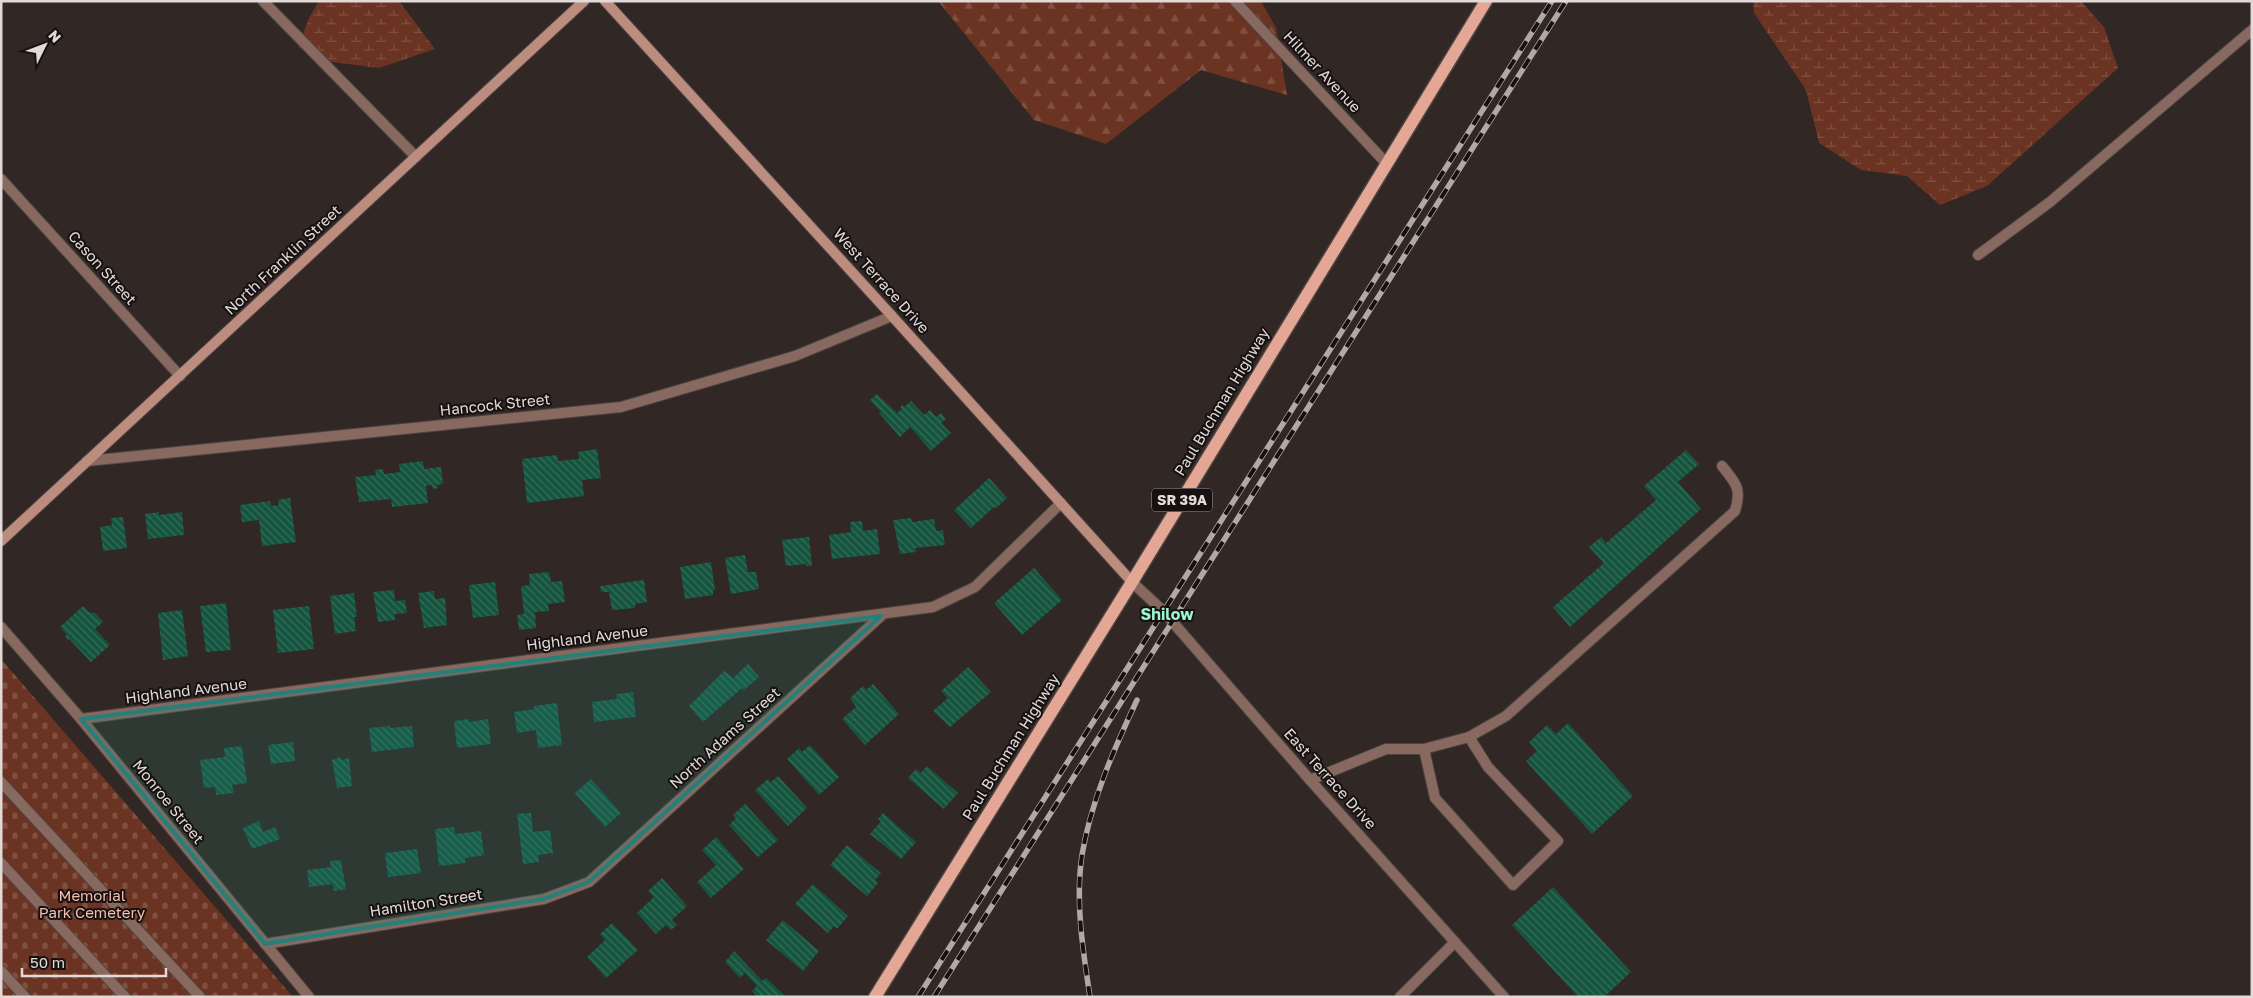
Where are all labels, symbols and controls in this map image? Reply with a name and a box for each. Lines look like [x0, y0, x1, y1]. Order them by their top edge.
north arrow [20, 20, 70, 70]
text: N [45, 26, 65, 46]
street label: Hilmer Avenue [1280, 27, 1365, 116]
street label: North Franklin Street [220, 201, 344, 318]
street label: West Terrace Drive [830, 224, 934, 337]
street label: Cason Street [65, 227, 141, 308]
street label: Paul Buchman Highway [1170, 324, 1273, 479]
street label: Hancock Street [439, 389, 551, 419]
road number: SR 39A [1152, 488, 1212, 512]
district label: Shilow [1141, 604, 1194, 624]
street label: Highland Avenue [525, 621, 649, 653]
street label: Paul Buchman Highway [958, 669, 1063, 823]
street label: Highland Avenue [124, 674, 248, 706]
street label: North Adams Street [665, 683, 783, 792]
street label: East Terrace Drive [1281, 724, 1381, 833]
street label: Monroe Street [129, 756, 208, 847]
street label: Hamilton Street [368, 884, 484, 920]
park label: Memorial Park Cemetery [39, 886, 146, 921]
scale bar [22, 946, 166, 978]
text: 50 m [30, 953, 65, 971]

